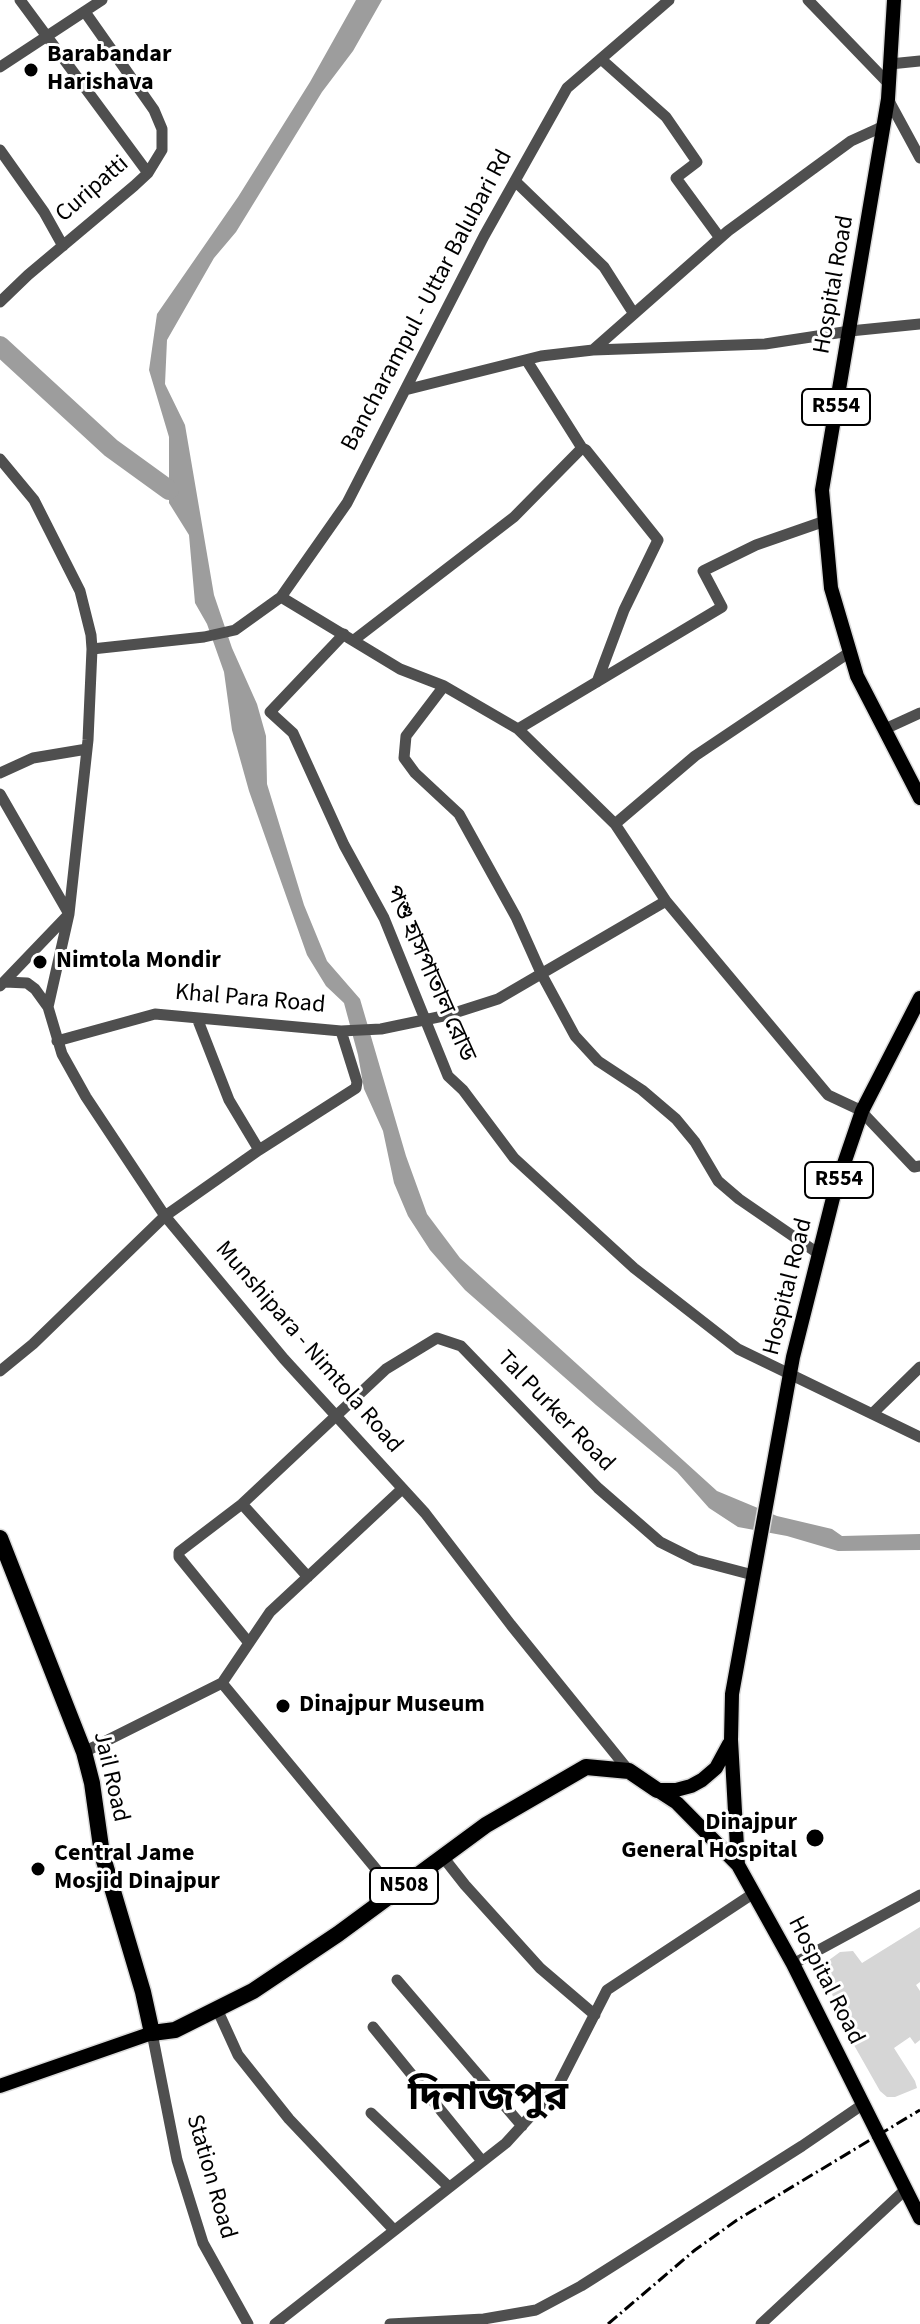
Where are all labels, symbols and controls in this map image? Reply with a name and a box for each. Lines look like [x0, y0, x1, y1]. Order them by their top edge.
place label: Barabandar Harishava [47, 42, 172, 98]
marker: Barabandar Harishava [22, 61, 40, 79]
street label: Bancharampul - Uttar Balubari Rd [336, 146, 520, 456]
street label: Curipatti [51, 151, 135, 229]
street label: Hospital Road [809, 214, 861, 356]
road number: R554 [802, 389, 870, 425]
street label: পশু হাসপাতাল রোড [377, 881, 481, 1067]
place label: Nimtola Mondir [56, 948, 221, 976]
marker: Nimtola Mondir [31, 953, 49, 971]
street label: Khal Para Road [174, 979, 326, 1021]
road number: R554 [805, 1162, 873, 1198]
street label: Hospital Road [758, 1216, 820, 1358]
street label: Munshipara - Nimtola Road [208, 1236, 408, 1460]
street label: Tal Purker Road [490, 1345, 620, 1479]
place label: Dinajpur Museum [299, 1692, 485, 1720]
marker: Dinajpur Museum [274, 1697, 292, 1715]
street label: Jail Road [86, 1729, 134, 1825]
place label: Dinajpur General Hospital [621, 1810, 797, 1866]
marker: Dinajpur General Hospital [804, 1827, 826, 1849]
place label: Central Jame Mosjid Dinajpur [54, 1841, 220, 1897]
marker: Central Jame Mosjid Dinajpur [29, 1860, 47, 1878]
road number: N508 [370, 1868, 438, 1904]
street label: Hospital Road [780, 1912, 870, 2050]
district label: দিনাজপুর [408, 2076, 568, 2124]
street label: Station Road [179, 2111, 241, 2243]

